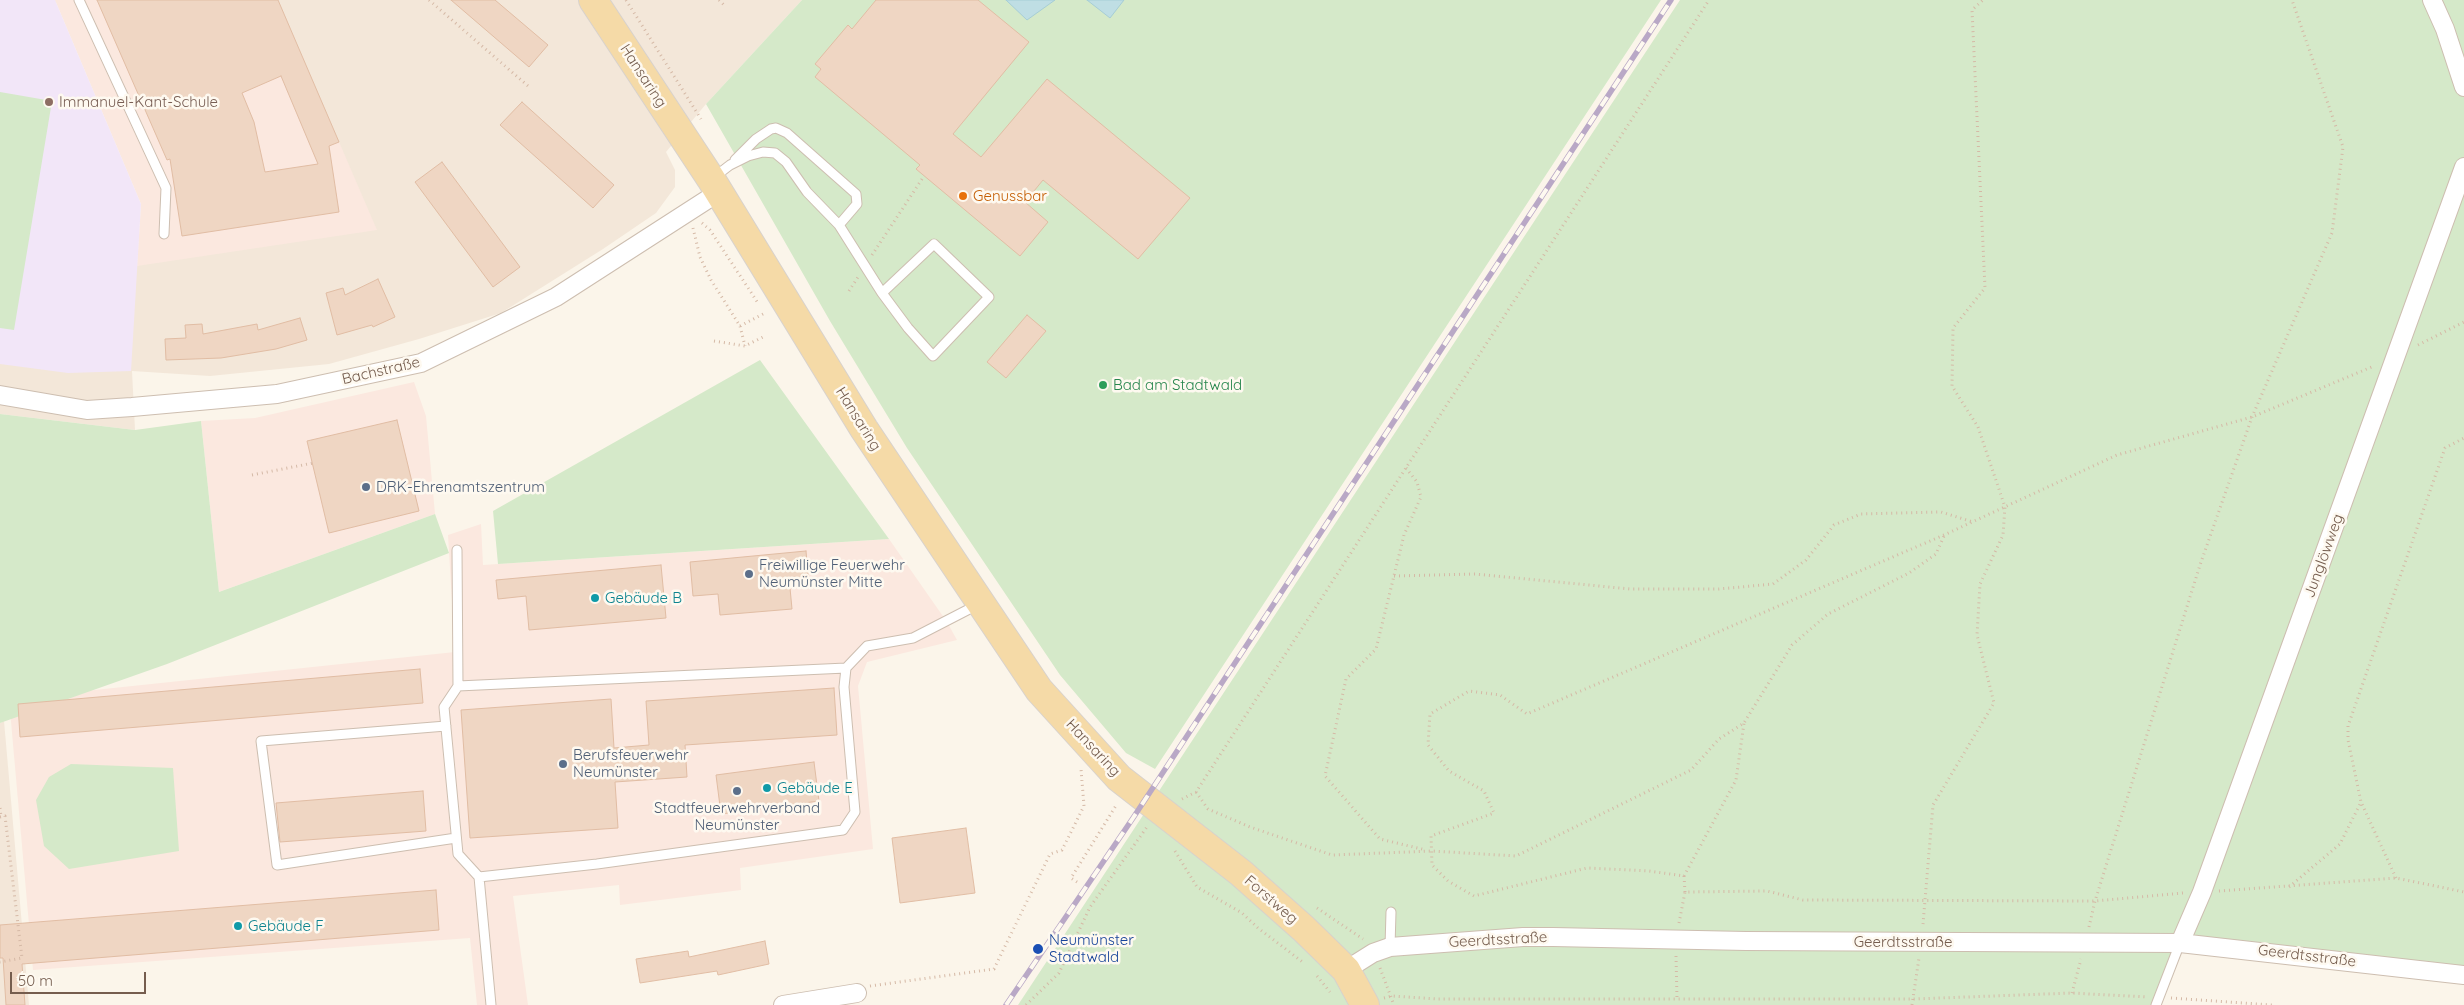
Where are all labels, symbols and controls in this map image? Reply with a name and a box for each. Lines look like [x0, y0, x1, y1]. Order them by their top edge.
street label: Hansaring [616, 41, 670, 111]
place label: Immanuel-Kant-Schule [59, 93, 218, 111]
marker: Immanuel-Kant-Schule [43, 96, 55, 108]
place label: Genussbar [973, 187, 1047, 205]
marker: Genussbar [957, 190, 969, 202]
street label: Bachstraße [340, 353, 422, 389]
place label: Bad am Stadtwald [1113, 376, 1242, 394]
marker: Bad am Stadtwald [1097, 379, 1109, 391]
street label: Hansaring [831, 384, 885, 454]
place label: DRK-Ehrenamtszentrum [376, 478, 545, 496]
marker: DRK-Ehrenamtszentrum [360, 481, 372, 493]
street label: Junglöwweg [2300, 512, 2348, 600]
place label: Freiwillige Feuerwehr Neumünster Mitte [759, 556, 905, 591]
marker: Freiwillige Feuerwehr Neumünster Mitte [743, 568, 755, 580]
place label: Gebäude B [605, 589, 682, 607]
marker: Gebäude B [589, 592, 601, 604]
street label: Hansaring [1062, 716, 1124, 780]
place label: Berufsfeuerwehr Neumünster [573, 746, 689, 781]
marker: Berufsfeuerwehr Neumünster [557, 758, 569, 770]
place label: Gebäude E [777, 779, 853, 797]
marker: Gebäude E [761, 782, 773, 794]
marker: Stadtfeuerwehrverband Neumünster [731, 785, 743, 797]
place label: Stadtfeuerwehrverband Neumünster [654, 799, 820, 834]
street label: Forstweg [1241, 872, 1301, 928]
place label: Gebäude F [248, 917, 324, 935]
marker: Gebäude F [232, 920, 244, 932]
street label: Geerdtsstraße [1448, 928, 1548, 952]
place label: Neumünster Stadtwald [1049, 931, 1134, 966]
street label: Geerdtsstraße [1854, 933, 1952, 951]
street label: Geerdtsstraße [2257, 941, 2357, 971]
marker: Neumünster Stadtwald [1031, 942, 1045, 956]
scale bar [12, 962, 149, 994]
text: 50 m [18, 971, 53, 990]

